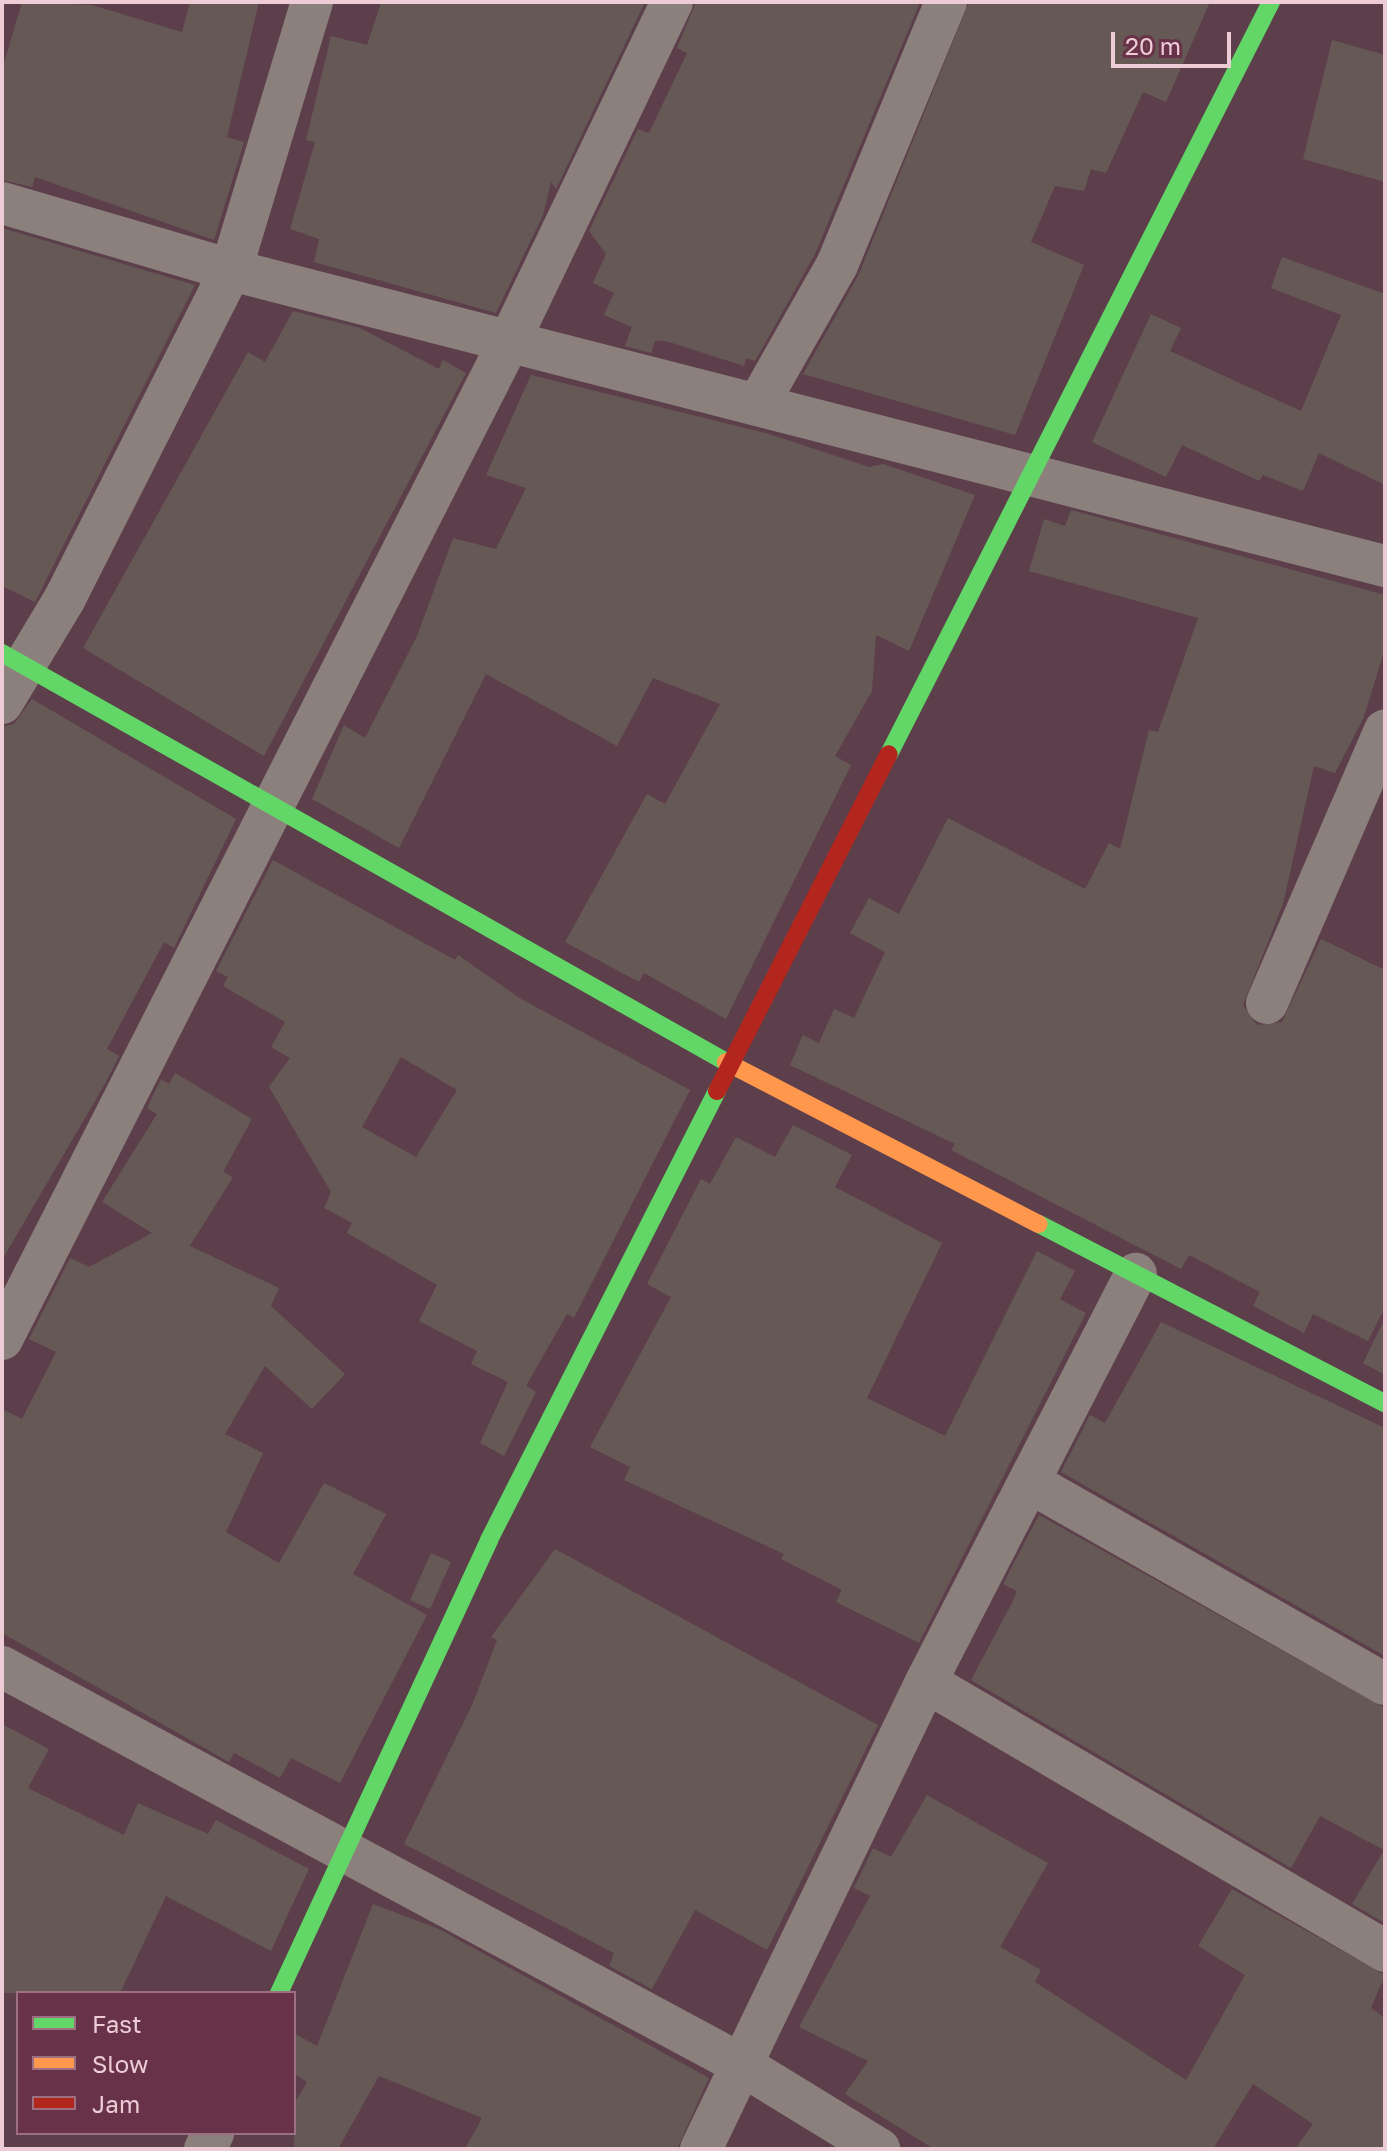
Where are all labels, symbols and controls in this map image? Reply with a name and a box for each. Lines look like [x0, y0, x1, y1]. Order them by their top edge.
scale bar [1115, 16, 1235, 66]
text: 20 m [1125, 31, 1181, 60]
legend [16, 1991, 296, 2135]
text: Fast [92, 2009, 142, 2038]
text: Slow [92, 2049, 148, 2078]
text: Jam [92, 2089, 140, 2118]

